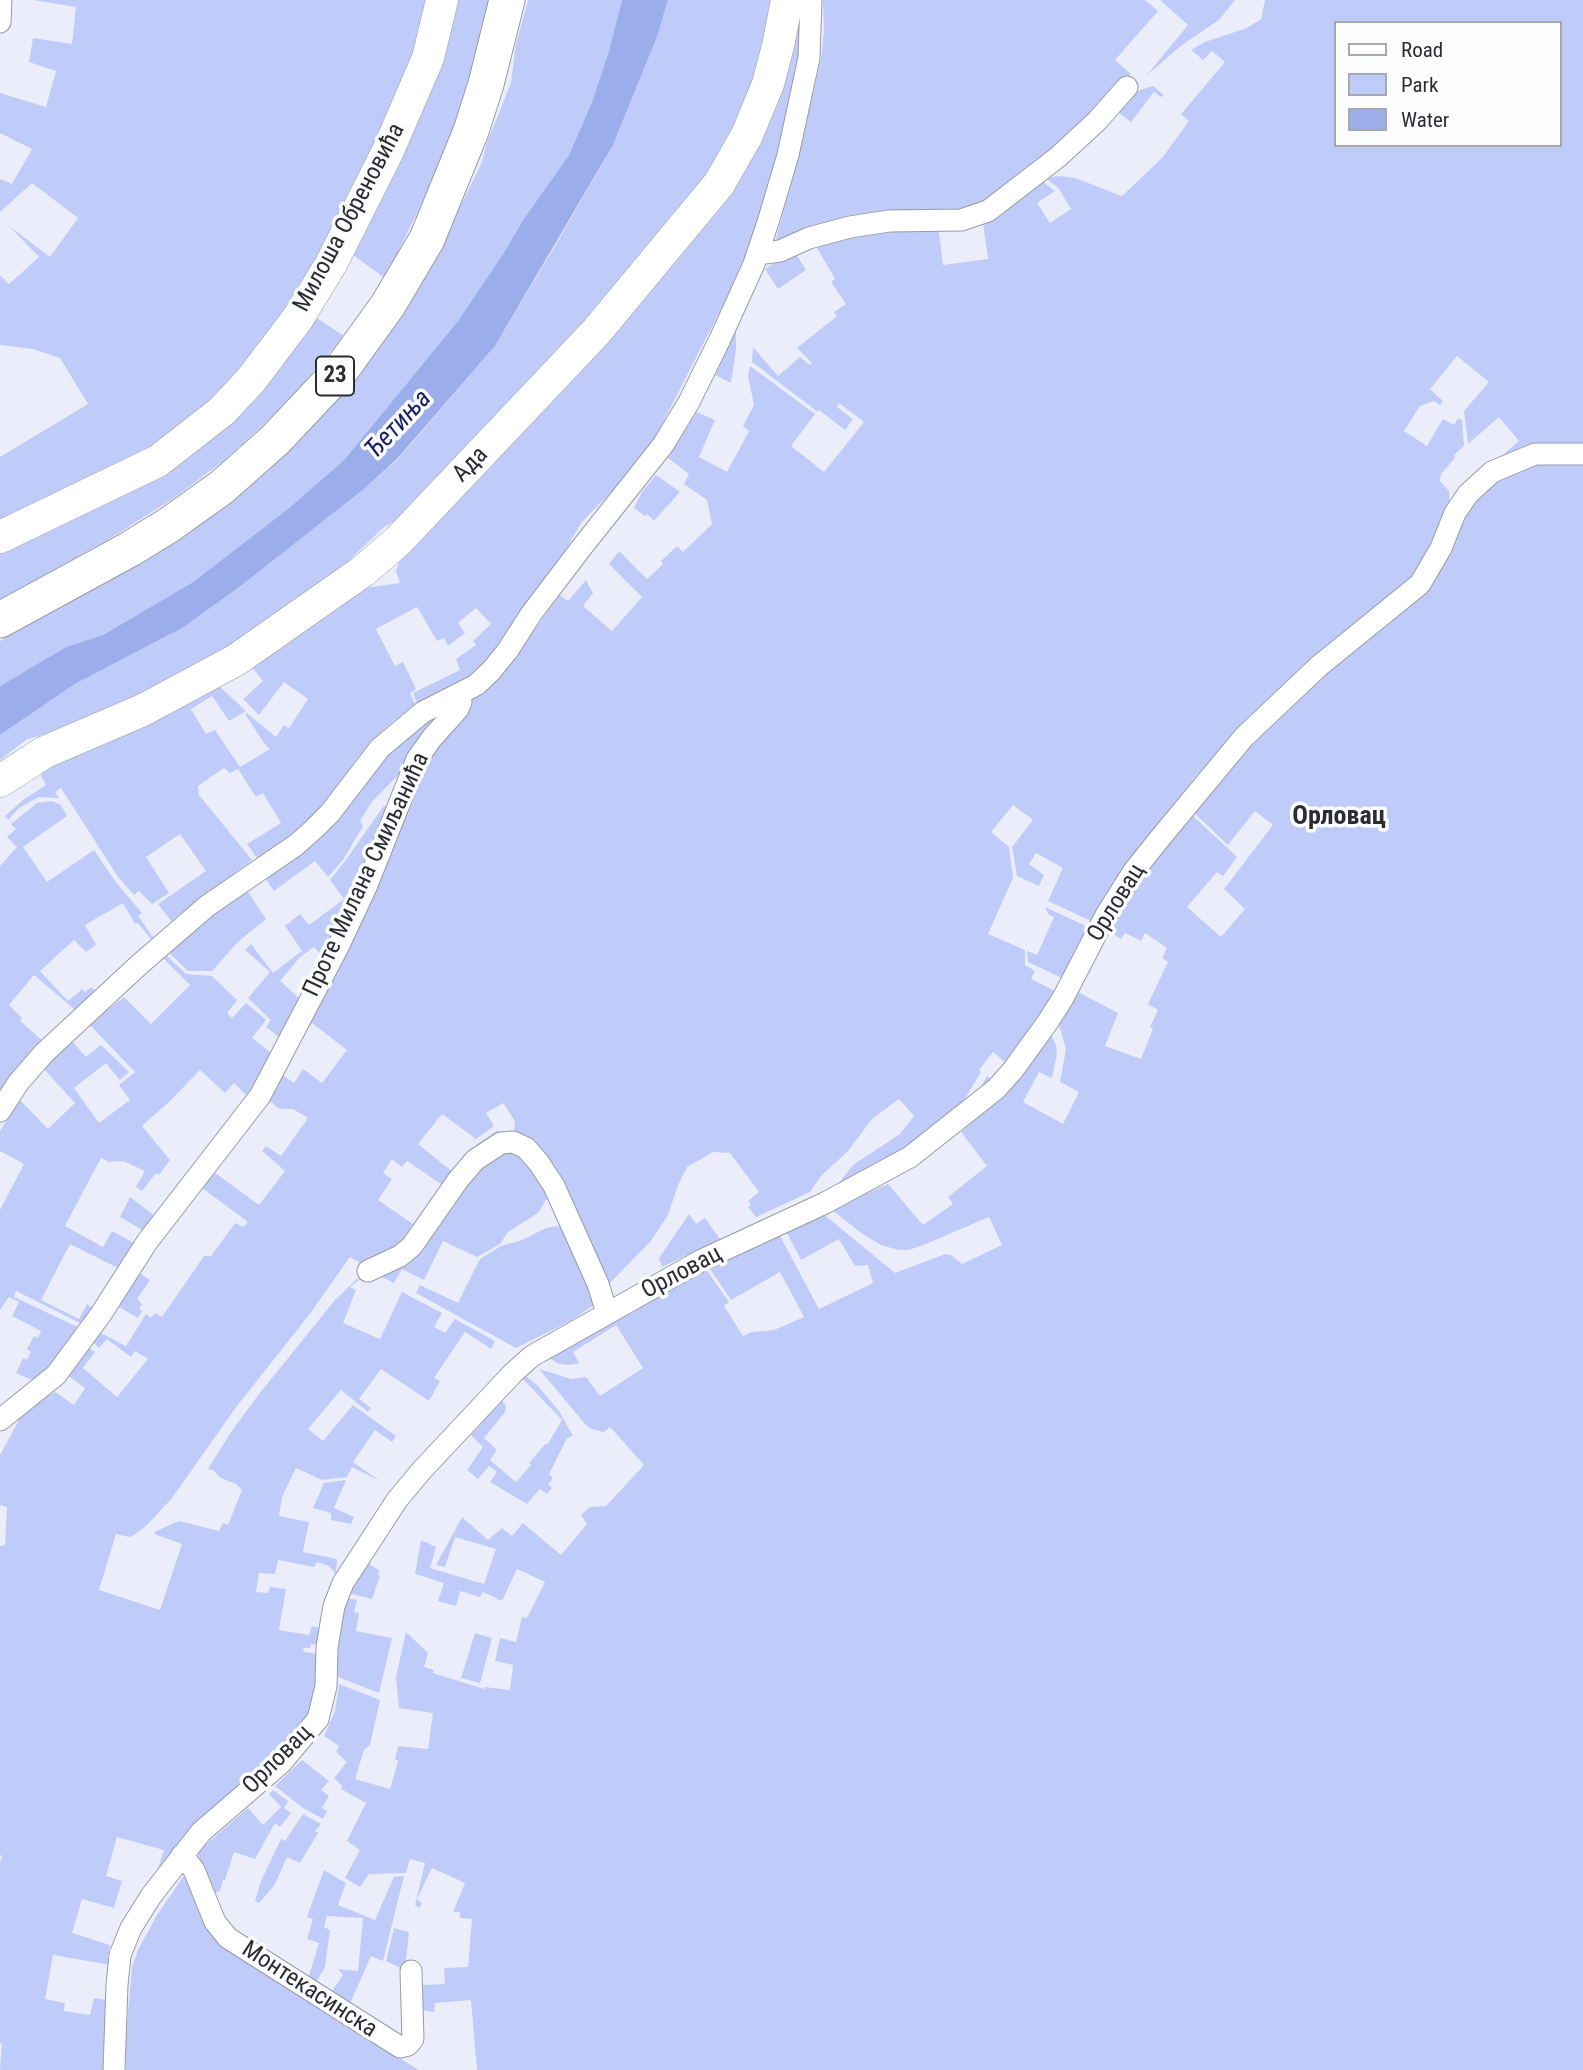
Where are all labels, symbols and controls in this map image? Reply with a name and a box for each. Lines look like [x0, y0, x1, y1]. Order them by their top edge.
legend [1334, 21, 1562, 147]
text: Road [1401, 38, 1443, 62]
text: Park [1401, 73, 1438, 97]
text: Water [1401, 108, 1449, 132]
street label: Милоша Обреновића [288, 119, 412, 317]
road number: 23 [316, 356, 354, 396]
water label: Ђетиња [359, 384, 439, 466]
street label: Ада [447, 441, 495, 489]
street label: Проте Милана Смиљанића [298, 748, 436, 1002]
district label: Орловац [1292, 801, 1386, 833]
street label: Орловац [1082, 859, 1152, 947]
street label: Орловац [637, 1240, 727, 1306]
street label: Орловац [237, 1719, 319, 1801]
street label: Монтекасинска [236, 1936, 382, 2044]

